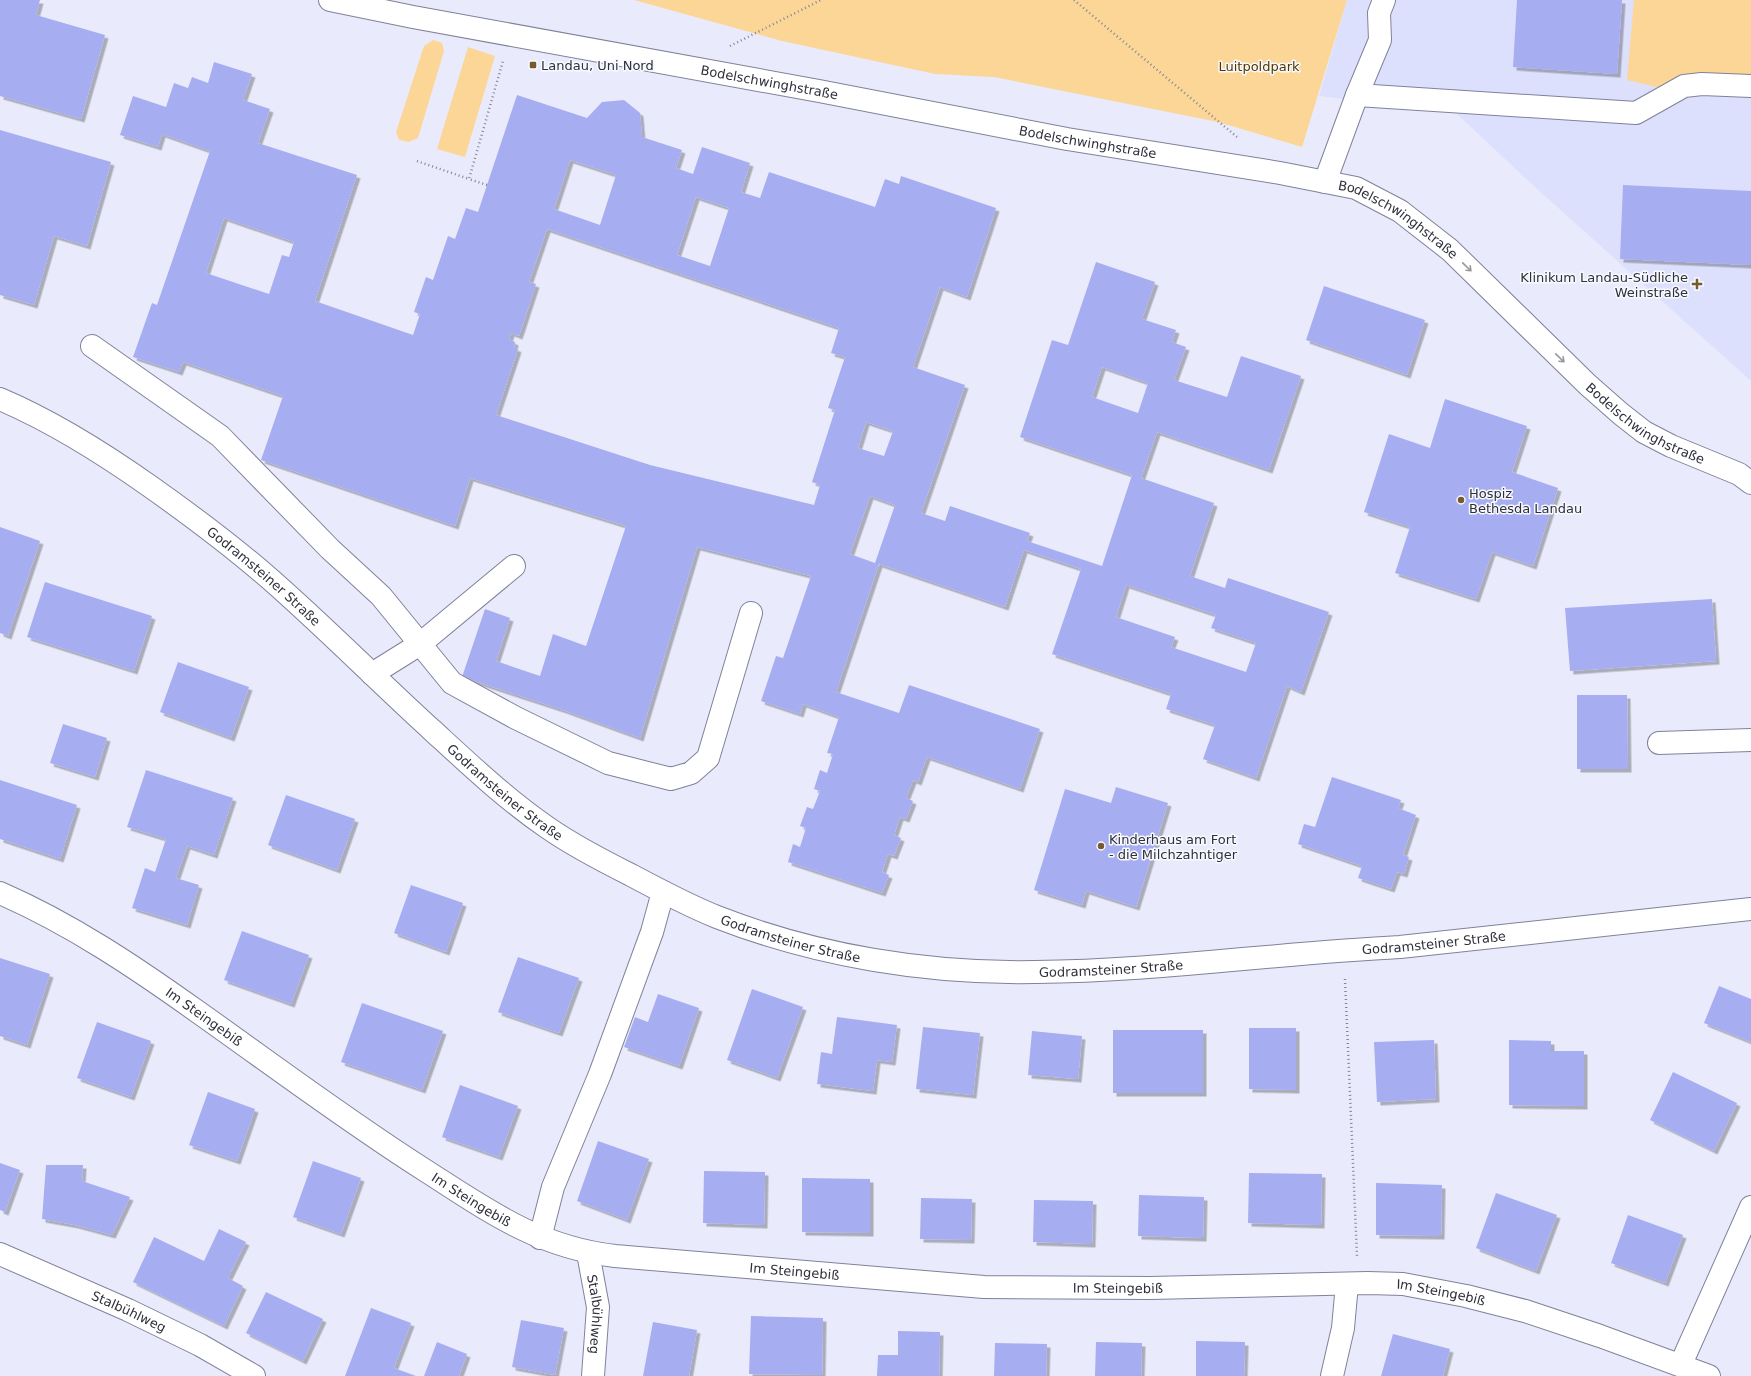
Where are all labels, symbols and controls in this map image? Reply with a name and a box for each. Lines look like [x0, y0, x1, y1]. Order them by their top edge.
place label: Landau, Uni Nord [541, 58, 654, 73]
park label: Luitpoldpark [1218, 59, 1300, 74]
marker: Landau, Uni Nord [528, 60, 538, 70]
street label: Bodelschwinghstraße [699, 62, 839, 102]
street label: Bodelschwinghstraße [1018, 122, 1158, 161]
street label: Bodelschwinghstraße [1337, 177, 1461, 261]
one-way arrow [1462, 262, 1472, 272]
place label: Klinikum Landau-Südliche Weinstraße [1520, 270, 1688, 300]
marker: Klinikum Landau-Südliche Weinstraße [1691, 278, 1703, 290]
one-way arrow [1555, 353, 1565, 363]
street label: Bodelschwinghstraße [1583, 379, 1707, 467]
place label: Hospiz Bethesda Landau [1469, 486, 1582, 516]
marker: Hospiz Bethesda Landau [1456, 495, 1466, 505]
street label: Godramsteiner Straße [204, 523, 324, 629]
street label: Godramsteiner Straße [444, 741, 566, 843]
place label: Kinderhaus am Fort - die Milchzahntiger [1109, 832, 1238, 862]
marker: Kinderhaus am Fort - die Milchzahntiger [1096, 841, 1106, 851]
street label: Godramsteiner Straße [719, 912, 862, 965]
street label: Godramsteiner Straße [1361, 928, 1507, 957]
street label: Godramsteiner Straße [1039, 957, 1184, 979]
street label: Im Steingebiß [163, 984, 245, 1049]
street label: Im Steingebiß [429, 1169, 514, 1229]
street label: Im Steingebiß [749, 1260, 840, 1282]
street label: Stalbühlweg [585, 1273, 605, 1355]
street label: Im Steingebiß [1396, 1276, 1487, 1308]
street label: Im Steingebiß [1073, 1280, 1163, 1296]
street label: Stalbühlweg [89, 1288, 169, 1335]

